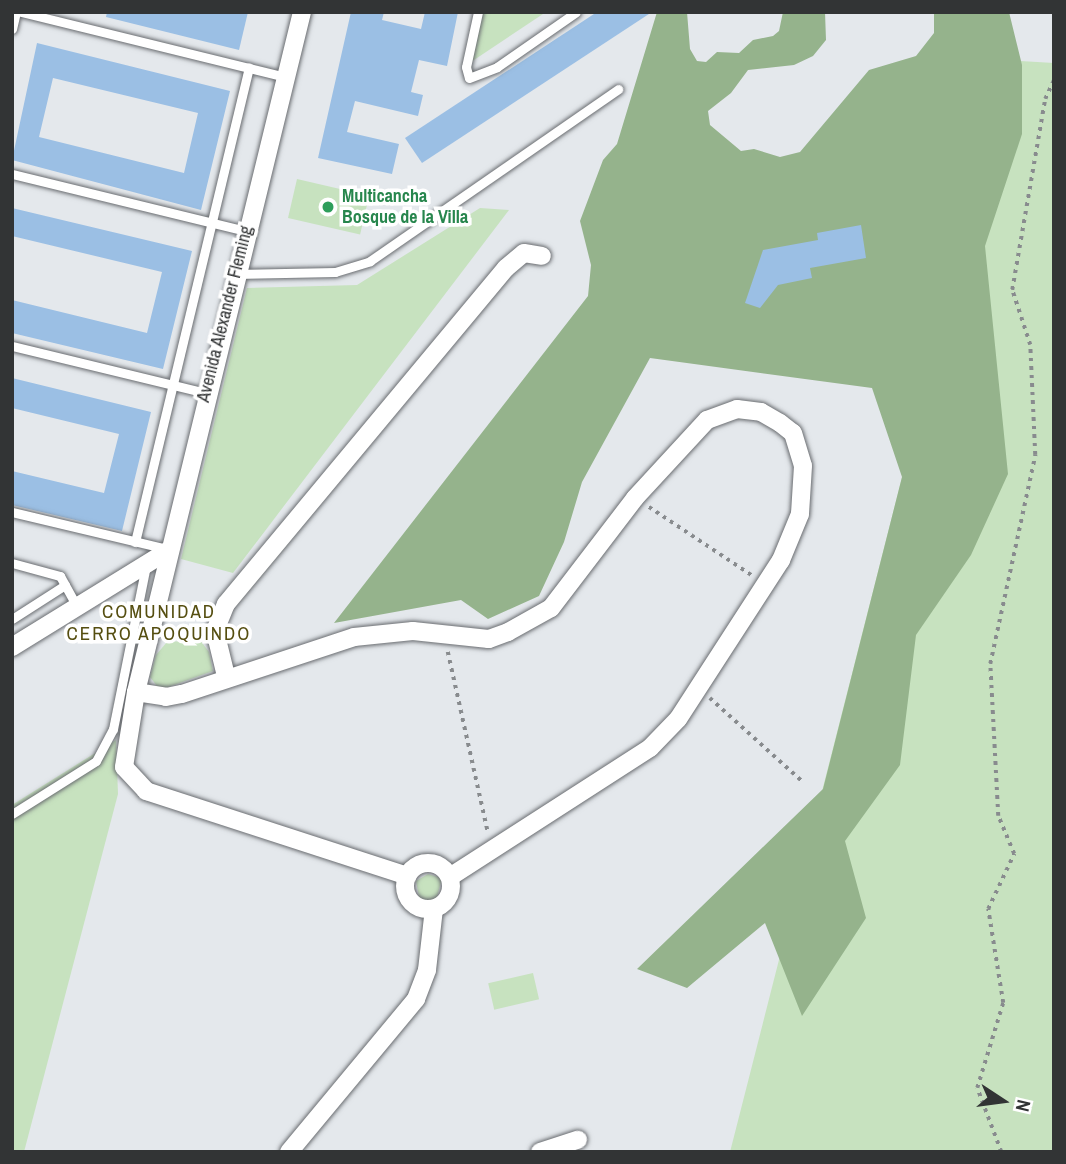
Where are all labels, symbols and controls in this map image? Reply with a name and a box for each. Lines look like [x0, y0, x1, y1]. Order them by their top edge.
place label: Multicancha Bosque de la Villa [342, 186, 468, 228]
marker: Multicancha Bosque de la Villa [320, 199, 336, 215]
street label: Avenida Alexander Fleming [193, 223, 257, 405]
district label: COMUNIDAD CERRO APOQUINDO [68, 601, 250, 645]
north arrow [968, 1066, 1038, 1136]
text: N [1010, 1097, 1037, 1114]

